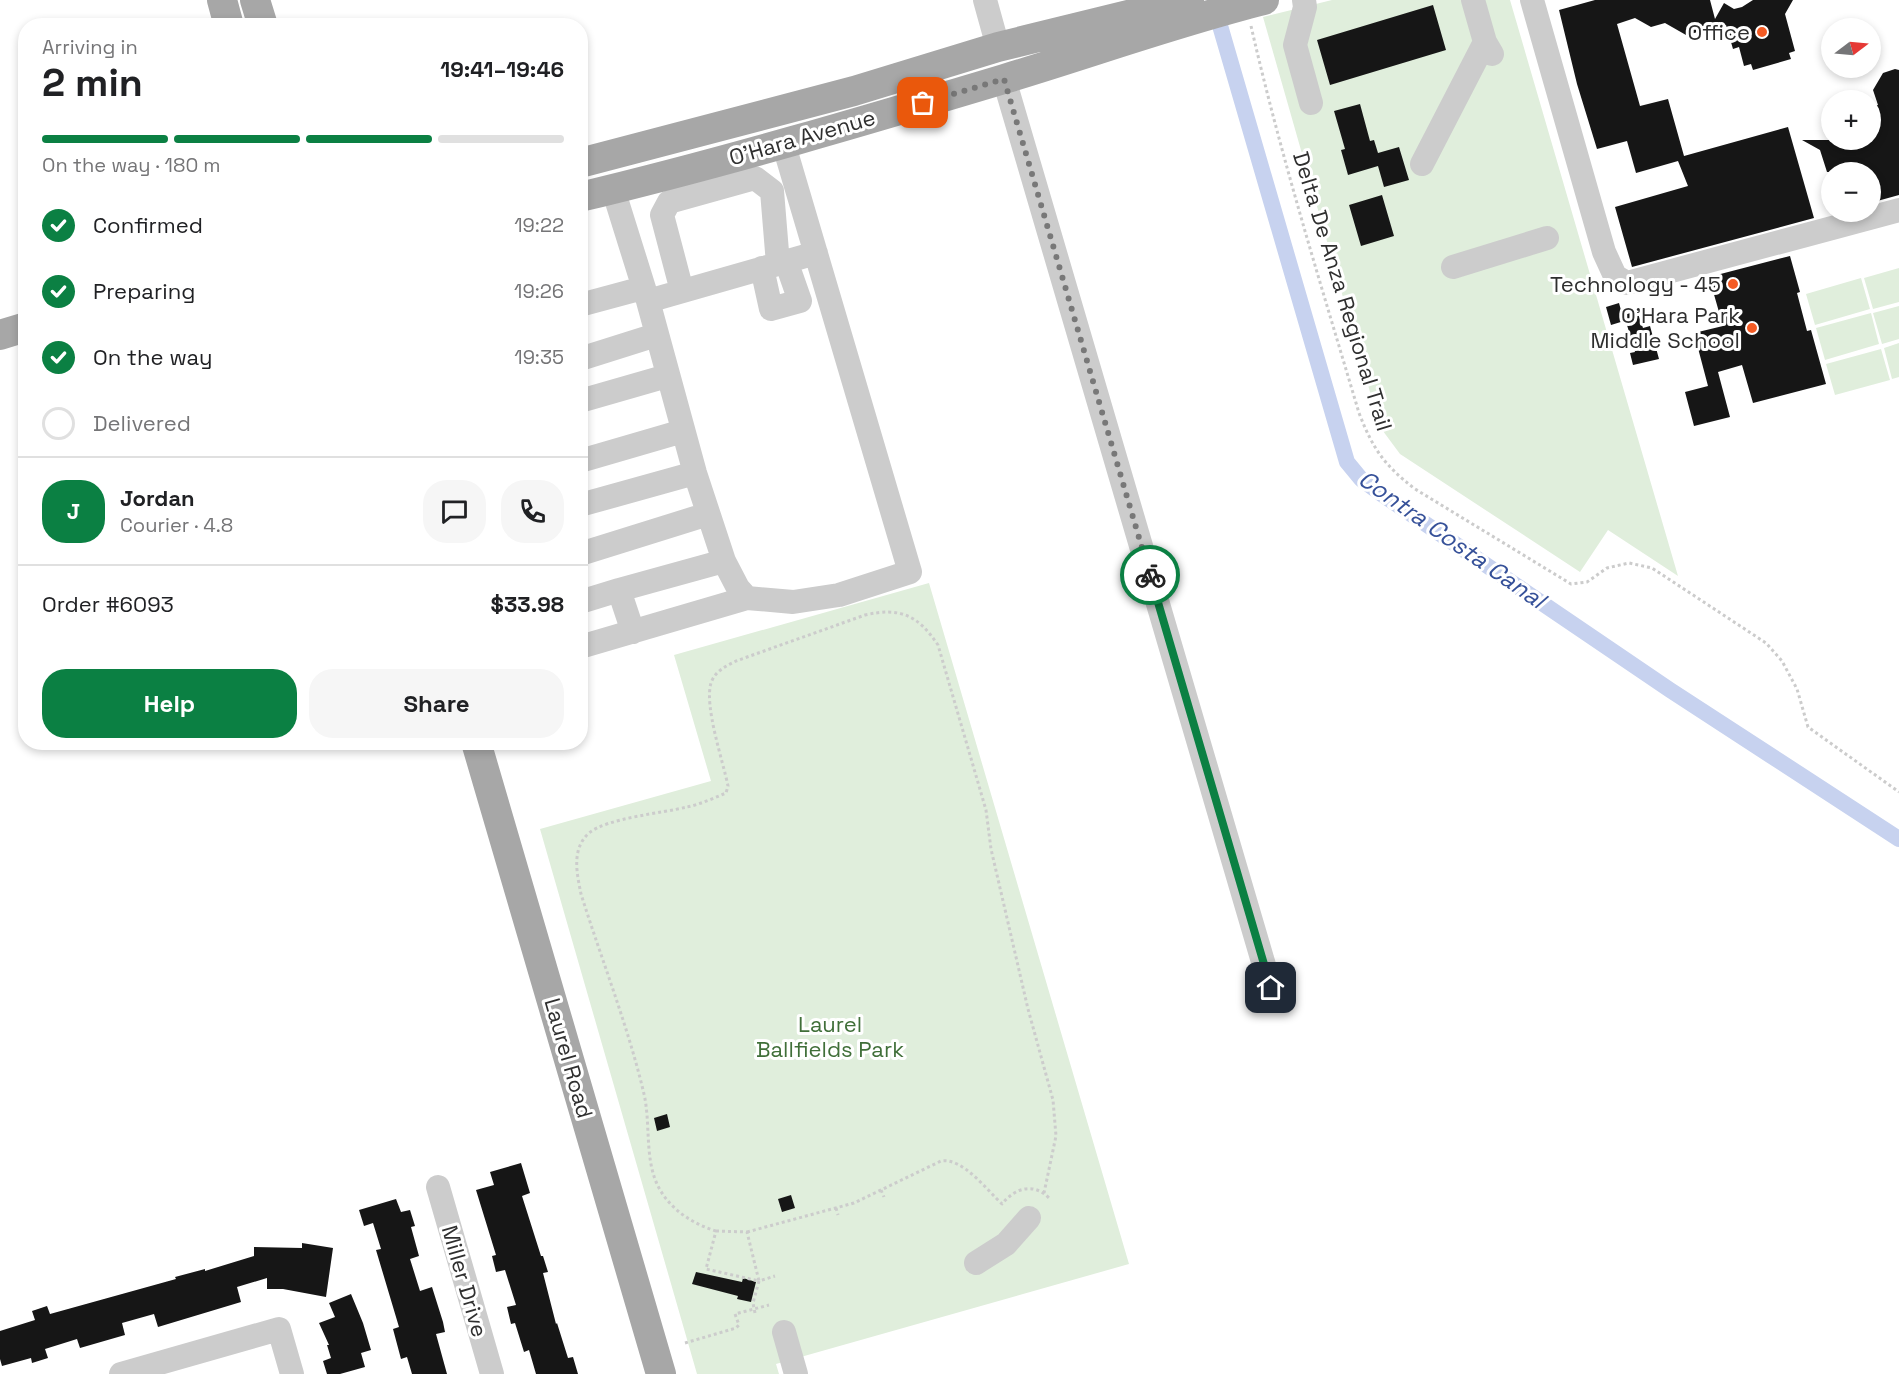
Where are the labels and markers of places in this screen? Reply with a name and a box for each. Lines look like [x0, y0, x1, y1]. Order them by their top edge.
place label: Office [1687, 18, 1750, 46]
marker: Office [1755, 25, 1769, 39]
pin [897, 77, 948, 128]
place label: Technology - 45 [1550, 270, 1721, 298]
marker: Technology - 45 [1726, 277, 1740, 291]
place label: O'Hara Park Middle School [1590, 301, 1740, 354]
marker: O'Hara Park Middle School [1745, 321, 1759, 335]
pin [1245, 962, 1296, 1013]

